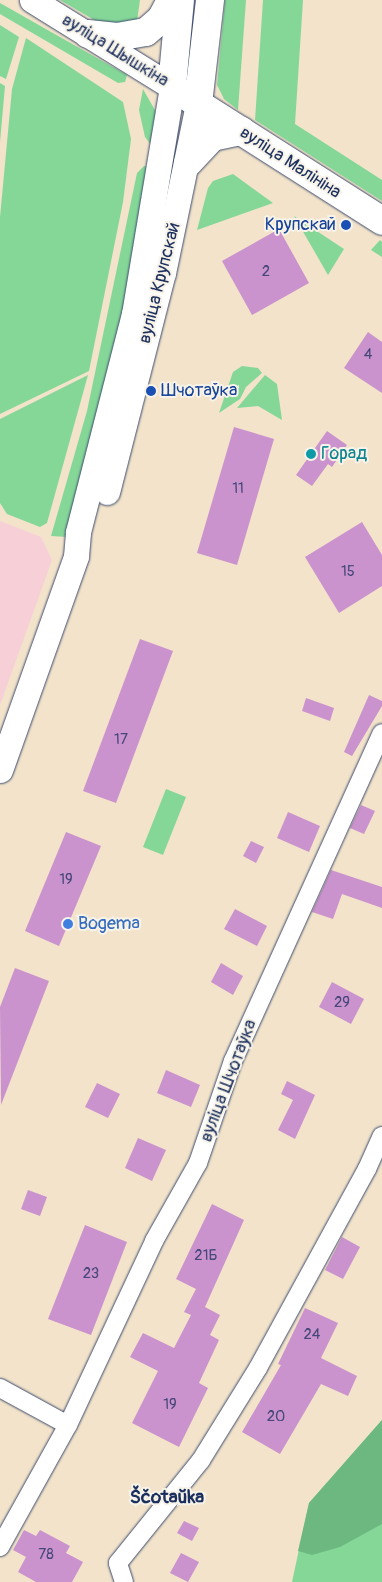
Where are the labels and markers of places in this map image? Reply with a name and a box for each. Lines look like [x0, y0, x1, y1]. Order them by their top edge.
place label: Крупскай [265, 214, 336, 236]
marker: Крупскай [340, 219, 352, 231]
place label: Шчотаўка [161, 380, 237, 402]
marker: Шчотаўка [145, 385, 157, 397]
place label: Горад [321, 443, 367, 465]
marker: Горад [305, 448, 317, 460]
place label: Bogema [78, 913, 140, 935]
marker: Bogema [62, 918, 74, 930]

